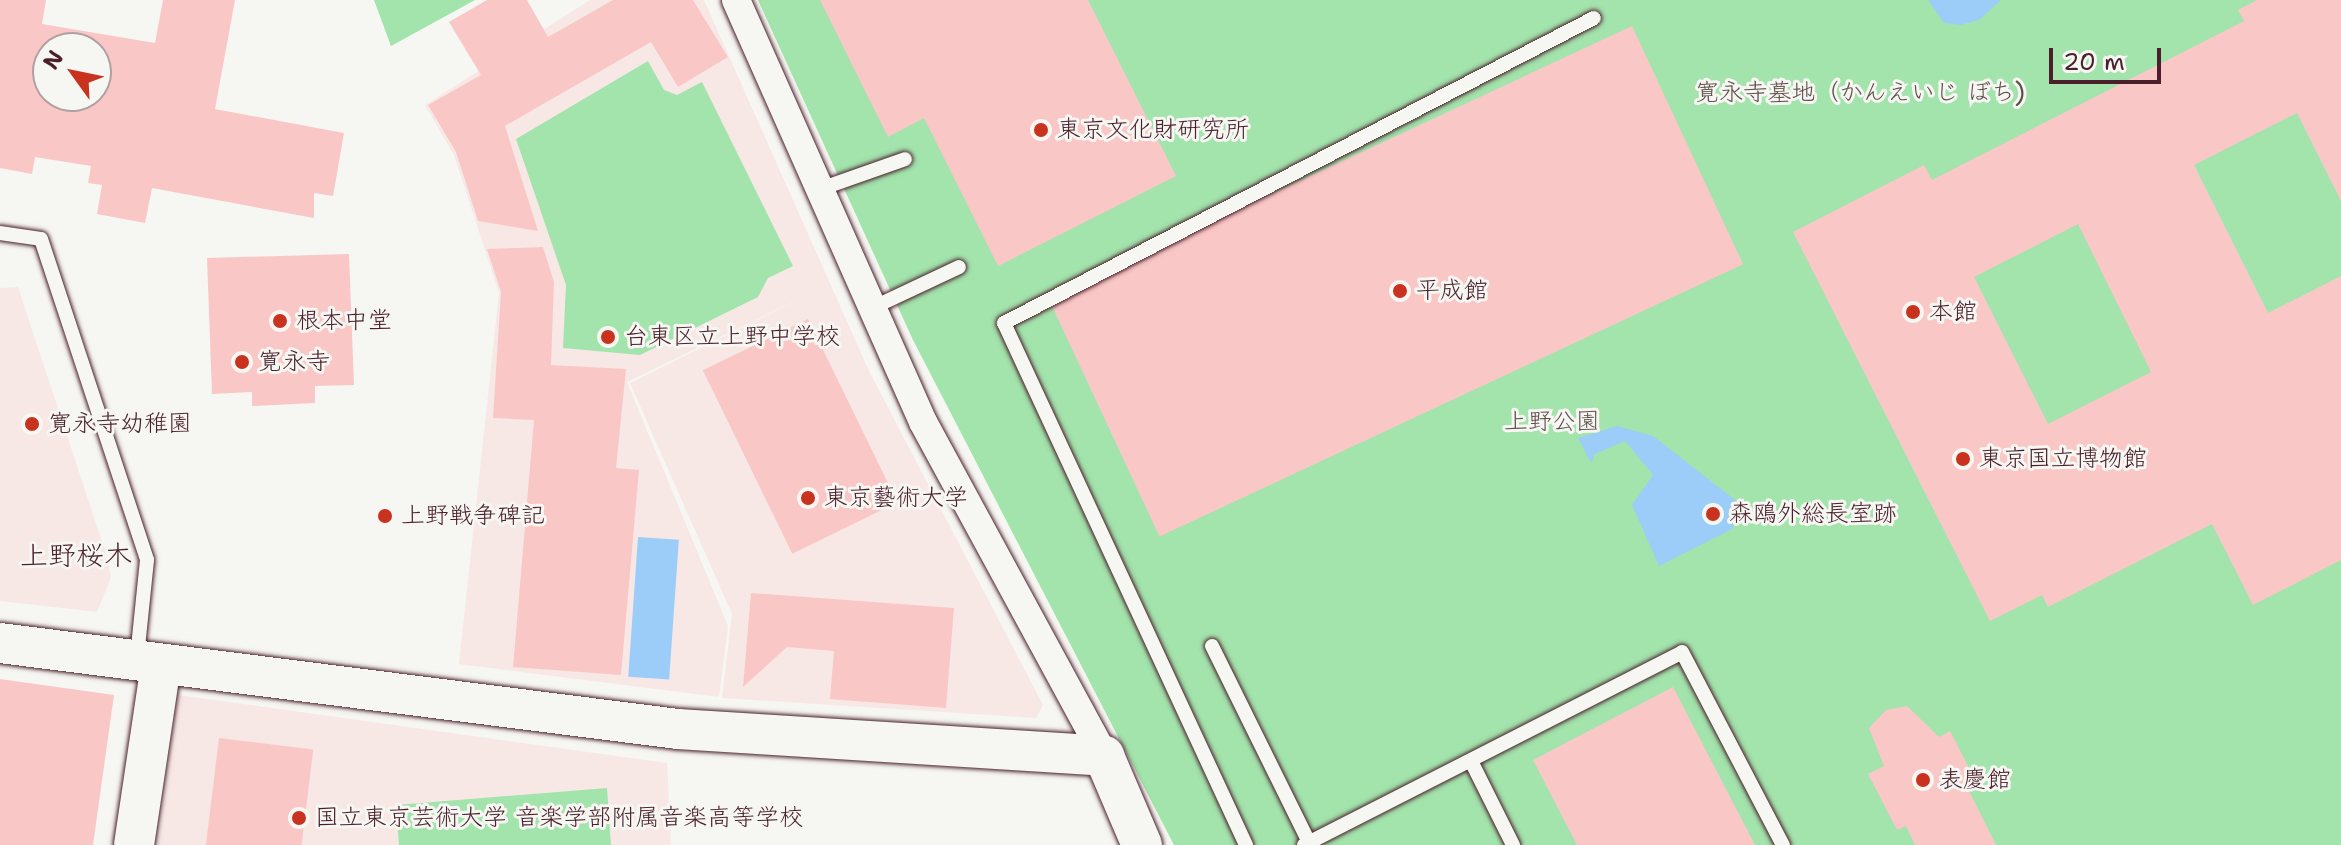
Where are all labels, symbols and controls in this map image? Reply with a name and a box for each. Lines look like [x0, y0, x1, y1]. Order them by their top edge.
north arrow [32, 32, 112, 112]
scale bar [2053, 32, 2165, 82]
text: N [36, 45, 70, 75]
text: 20 m [2063, 46, 2125, 78]
park label: 寛永寺墓地（かんえいじ ぼち) [1695, 79, 2025, 107]
place label: 東京文化財研究所 [1057, 116, 1249, 144]
marker: 東京文化財研究所 [1032, 121, 1050, 139]
place label: 平成館 [1416, 277, 1488, 305]
marker: 平成館 [1391, 282, 1409, 300]
place label: 本館 [1929, 298, 1977, 326]
marker: 本館 [1904, 303, 1922, 321]
place label: 根本中堂 [296, 307, 392, 335]
marker: 根本中堂 [271, 312, 289, 330]
place label: 台東区立上野中学校 [624, 323, 840, 351]
marker: 台東区立上野中学校 [599, 328, 617, 346]
place label: 寛永寺 [258, 348, 330, 376]
marker: 寛永寺 [233, 353, 251, 371]
park label: 上野公園 [1504, 408, 1600, 436]
place label: 寛永寺幼稚園 [48, 410, 192, 438]
marker: 寛永寺幼稚園 [23, 415, 41, 433]
place label: 東京国立博物館 [1979, 445, 2147, 473]
marker: 東京国立博物館 [1954, 450, 1972, 468]
place label: 東京藝術大学 [824, 484, 968, 512]
marker: 東京藝術大学 [799, 489, 817, 507]
place label: 森鴎外総長室跡 [1729, 500, 1897, 528]
place label: 上野戦争碑記 [401, 502, 545, 530]
marker: 森鴎外総長室跡 [1704, 505, 1722, 523]
marker: 上野戦争碑記 [376, 507, 394, 525]
district label: 上野桜木 [20, 538, 132, 572]
place label: 表慶館 [1939, 766, 2011, 794]
marker: 表慶館 [1914, 771, 1932, 789]
place label: 国立東京芸術大学 音楽学部附属音楽高等学校 [315, 804, 803, 832]
marker: 国立東京芸術大学 音楽学部附属音楽高等学校 [290, 809, 308, 827]

